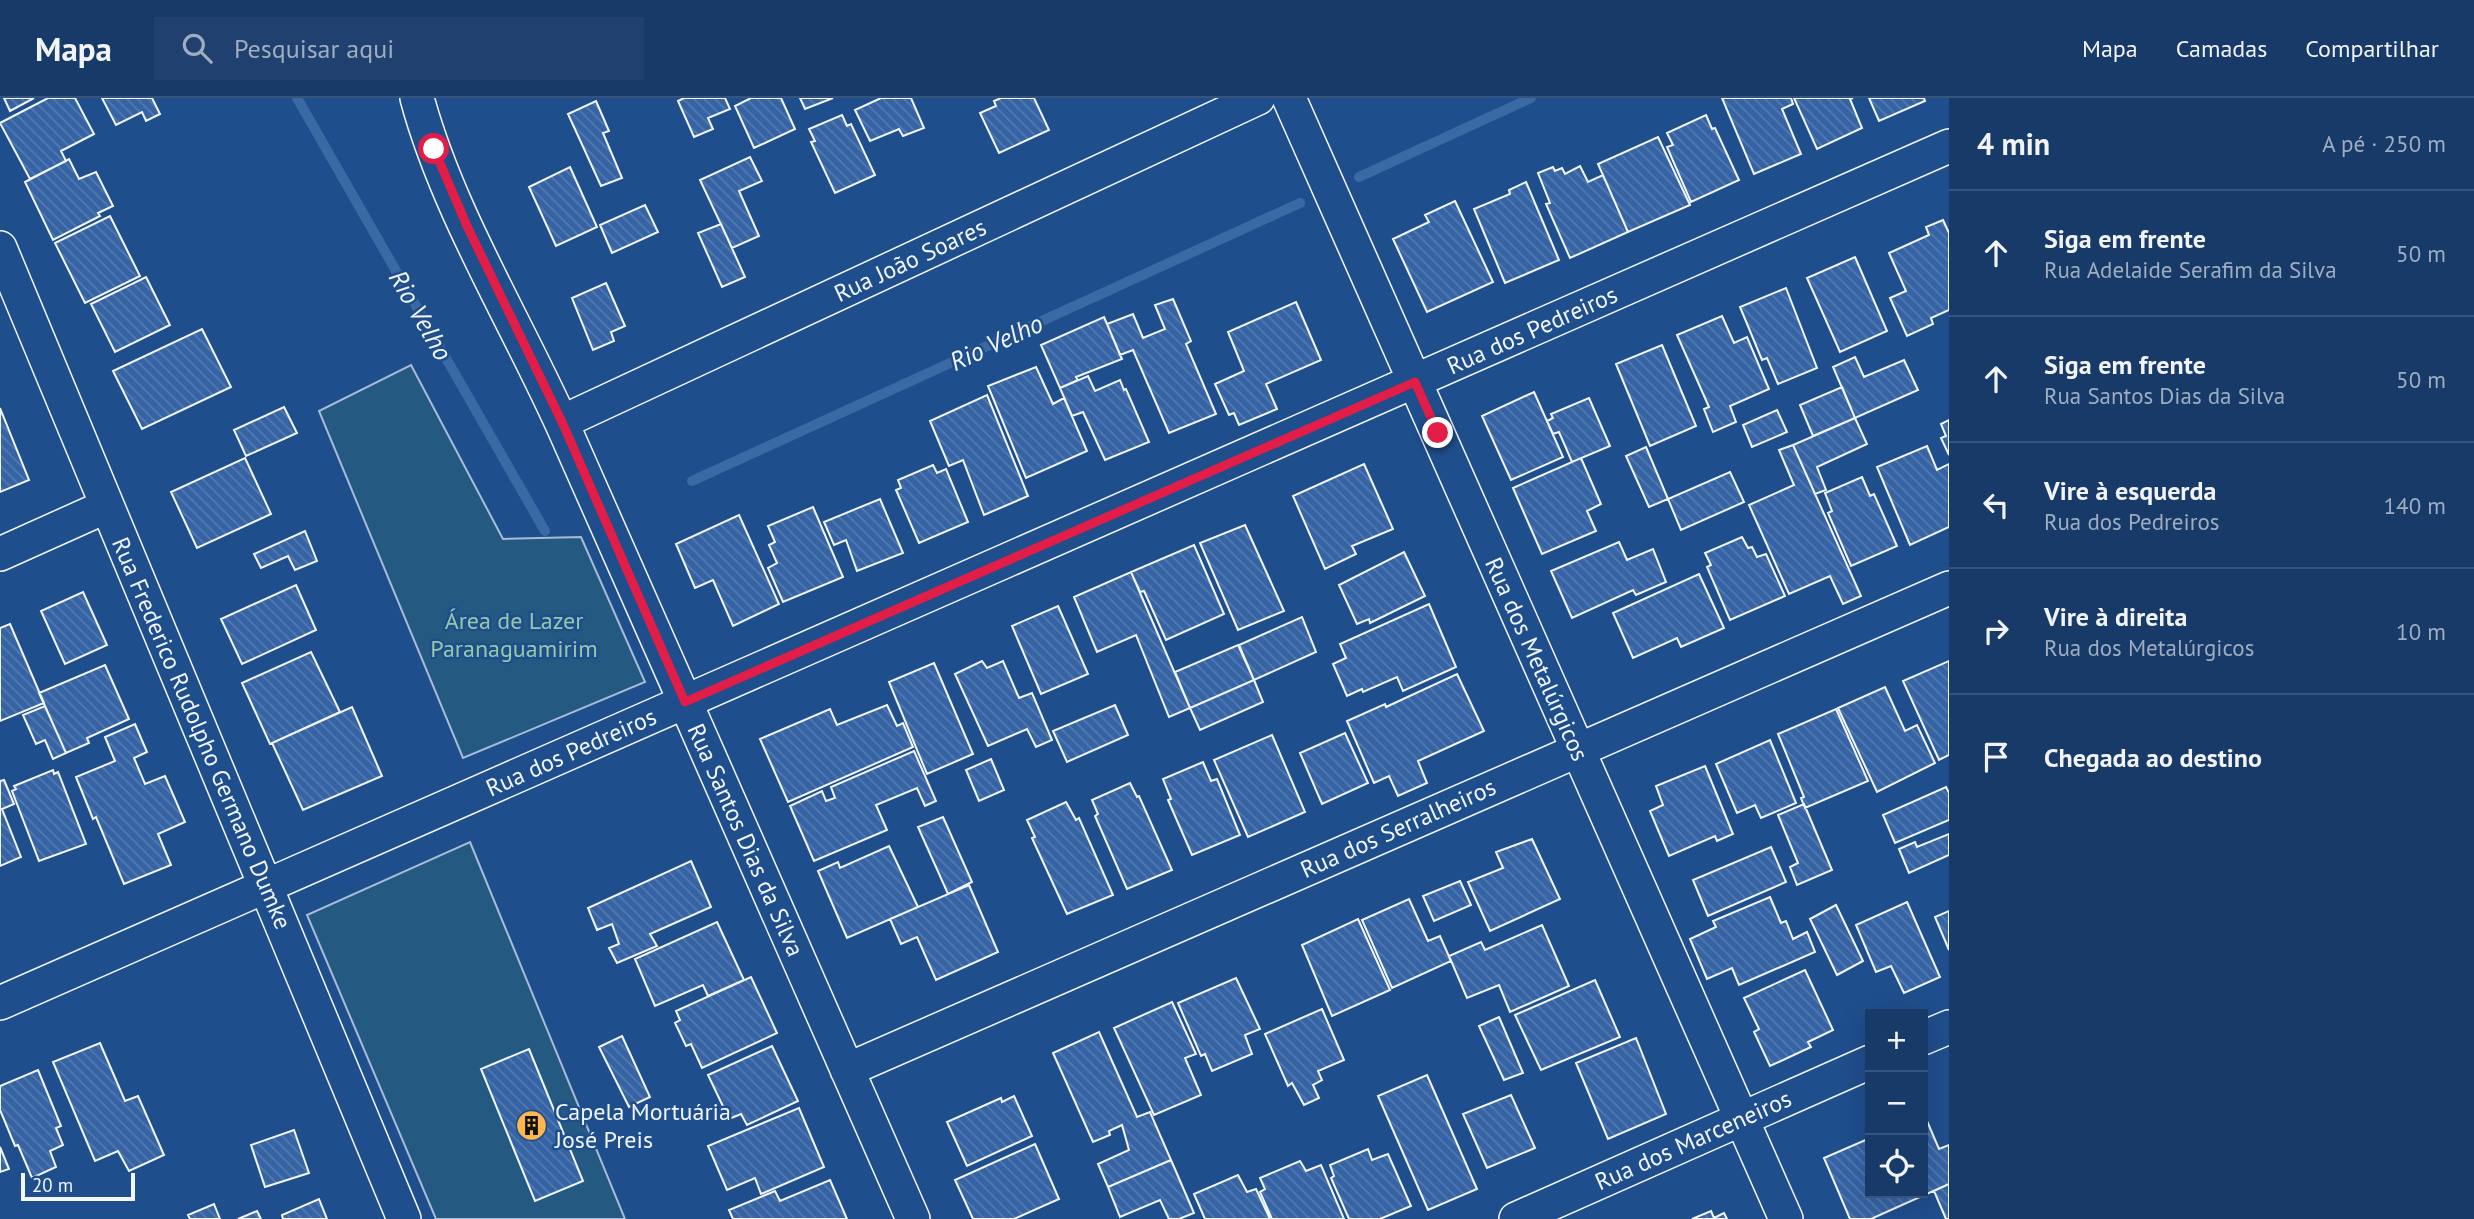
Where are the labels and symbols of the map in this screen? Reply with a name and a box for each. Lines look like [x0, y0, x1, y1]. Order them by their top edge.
route start [418, 133, 449, 164]
street label: Rua João Soares [829, 211, 991, 309]
water label: Rio Velho [382, 264, 460, 366]
street label: Rua dos Pedreiros [1442, 279, 1622, 381]
water label: Rio Velho [944, 306, 1048, 378]
route end [1422, 417, 1453, 448]
street label: Rua Frederico Rudolpho Germano Dumke [105, 532, 299, 934]
street label: Rua dos Metalúrgicos [1478, 552, 1596, 766]
park label: Área de Lazer Paranaguamirim [430, 605, 598, 664]
street label: Rua dos Pedreiros [481, 701, 661, 803]
street label: Rua Santos Dias da Silva [681, 719, 811, 961]
street label: Rua dos Serralheiros [1295, 771, 1501, 885]
street label: Rua dos Marceneiros [1590, 1083, 1796, 1197]
place label: Capela Mortuária José Preis [554, 1096, 731, 1155]
building icon: Capela Mortuária José Preis [515, 1108, 549, 1142]
scale bar [21, 1170, 135, 1202]

